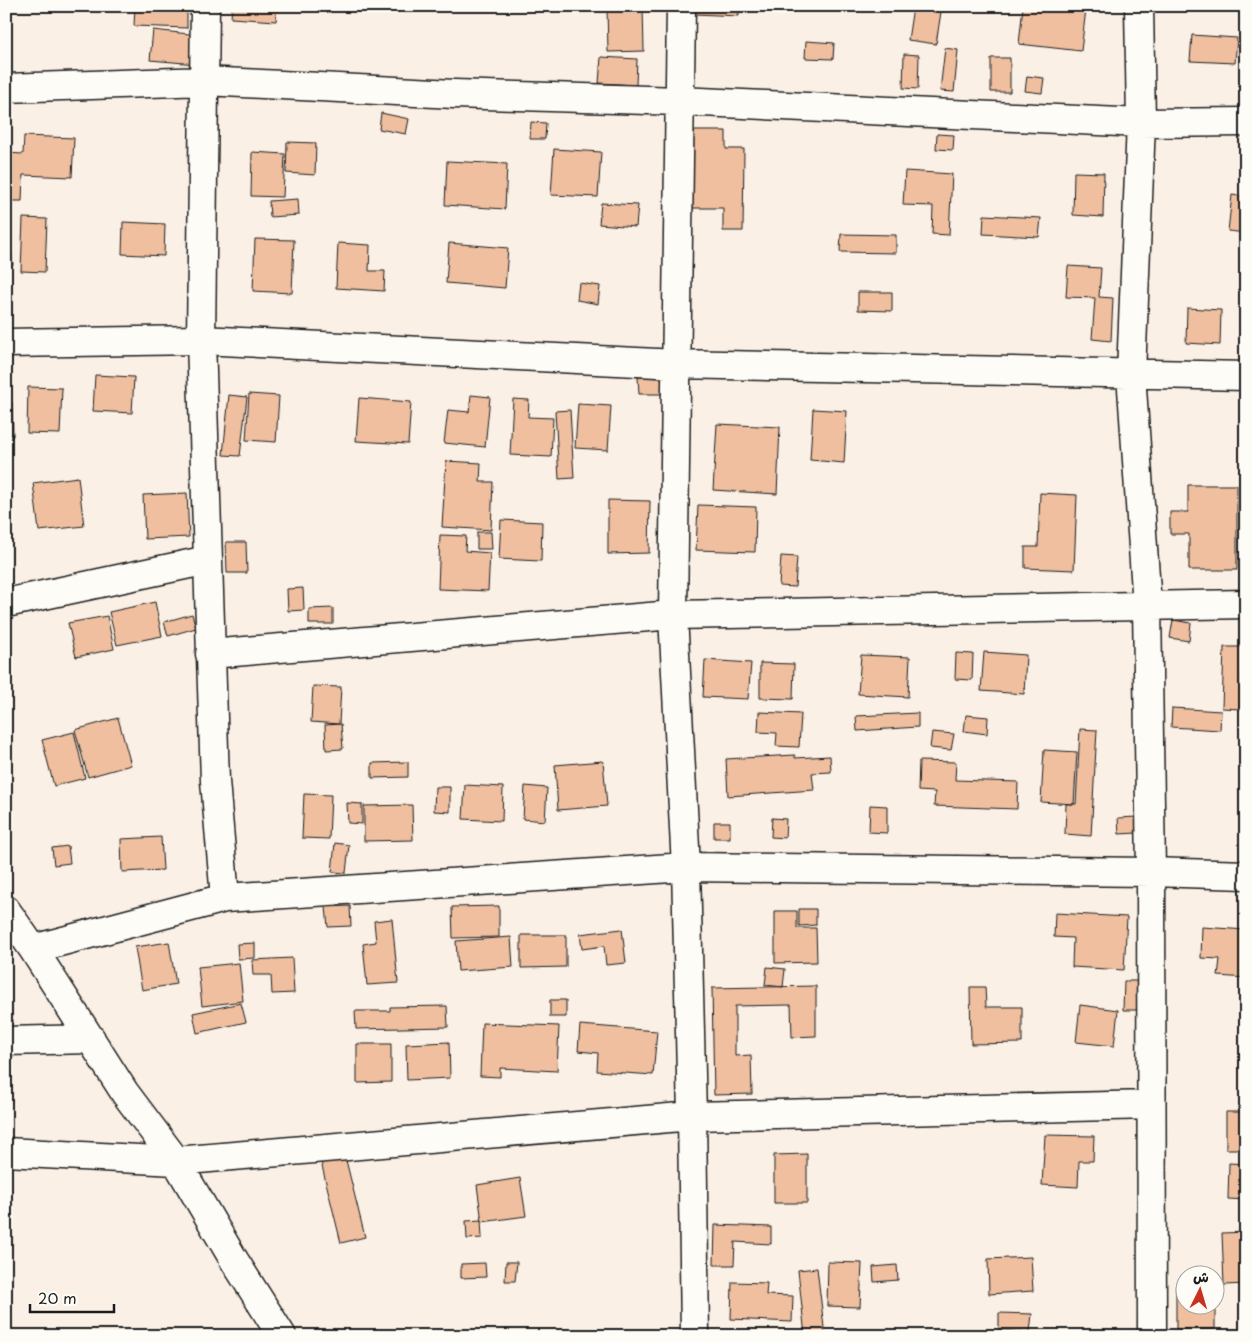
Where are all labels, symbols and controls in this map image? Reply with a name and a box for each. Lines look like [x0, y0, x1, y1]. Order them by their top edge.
north arrow [1174, 1264, 1224, 1314]
text: ش [1193, 1265, 1210, 1288]
scale bar [30, 1282, 114, 1314]
text: 20 m [38, 1286, 77, 1309]

